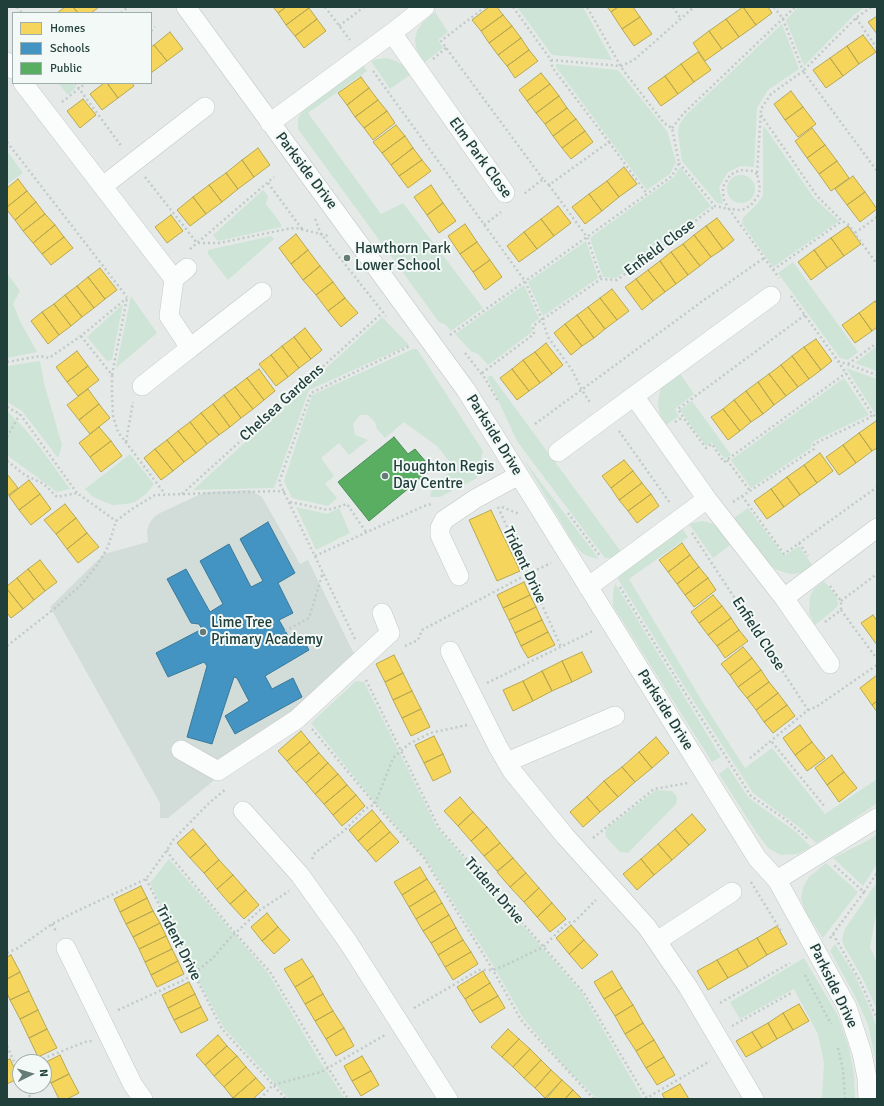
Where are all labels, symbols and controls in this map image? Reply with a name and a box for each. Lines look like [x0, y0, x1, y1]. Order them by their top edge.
legend [12, 12, 152, 84]
text: Homes [50, 21, 85, 36]
text: Schools [50, 41, 90, 56]
text: Public [50, 61, 82, 76]
street label: Elm Park Close [445, 114, 515, 202]
street label: Parkside Drive [271, 129, 341, 213]
street label: Enfield Close [621, 216, 699, 280]
place label: Hawthorn Park Lower School [355, 240, 451, 275]
marker: Hawthorn Park Lower School [342, 253, 352, 263]
street label: Chelsea Gardens [236, 361, 328, 445]
street label: Parkside Drive [462, 391, 526, 479]
place label: Houghton Regis Day Centre [393, 458, 494, 493]
marker: Houghton Regis Day Centre [380, 471, 390, 481]
street label: Trident Drive [498, 524, 550, 606]
street label: Enfield Close [728, 594, 788, 674]
place label: Lime Tree Primary Academy [211, 614, 323, 649]
marker: Lime Tree Primary Academy [198, 627, 208, 637]
street label: Parkside Drive [633, 666, 697, 754]
street label: Trident Drive [460, 854, 528, 928]
street label: Trident Drive [151, 902, 205, 984]
street label: Parkside Drive [805, 941, 861, 1031]
north arrow [12, 1054, 52, 1094]
text: N [37, 1069, 50, 1077]

